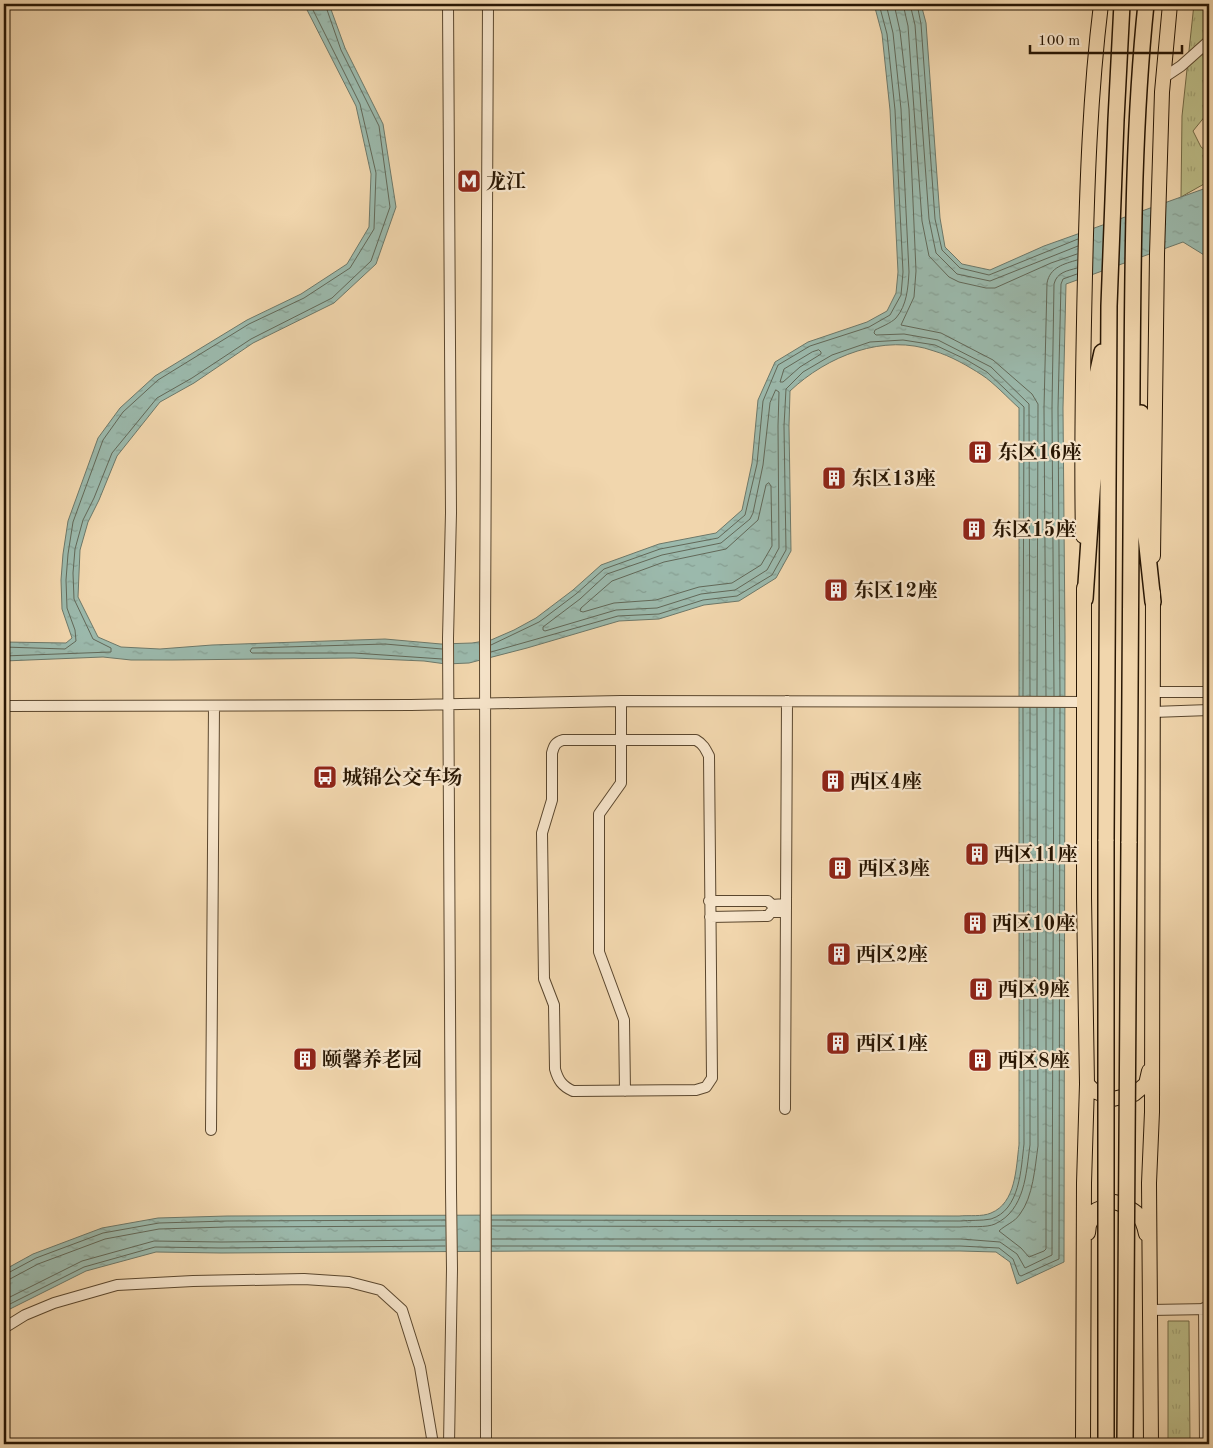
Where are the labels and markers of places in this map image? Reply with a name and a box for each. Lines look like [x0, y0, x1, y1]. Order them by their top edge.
metro station icon: 龙江 [456, 168, 482, 194]
place label: 龙江 [486, 170, 526, 193]
building icon: 东区16座 [967, 439, 993, 465]
place label: 东区16座 [998, 441, 1081, 464]
building icon: 东区13座 [821, 465, 847, 491]
place label: 东区13座 [852, 467, 935, 490]
building icon: 东区15座 [961, 516, 987, 542]
place label: 东区15座 [992, 518, 1075, 541]
building icon: 东区12座 [823, 577, 849, 603]
place label: 东区12座 [854, 579, 937, 602]
bus stop icon: 城锦公交车场 [312, 764, 338, 790]
place label: 城锦公交车场 [342, 766, 462, 789]
building icon: 西区4座 [820, 768, 846, 794]
place label: 西区4座 [850, 770, 922, 793]
building icon: 西区11座 [964, 841, 990, 867]
place label: 西区11座 [994, 843, 1077, 866]
building icon: 西区3座 [827, 855, 853, 881]
place label: 西区3座 [858, 857, 930, 880]
building icon: 西区10座 [962, 910, 988, 936]
place label: 西区10座 [992, 912, 1075, 935]
building icon: 西区2座 [826, 941, 852, 967]
place label: 西区2座 [856, 943, 928, 966]
building icon: 西区9座 [968, 976, 994, 1002]
place label: 西区9座 [998, 978, 1070, 1001]
building icon: 西区1座 [825, 1030, 851, 1056]
place label: 西区1座 [856, 1032, 928, 1055]
building icon: 颐馨养老园 [292, 1046, 318, 1072]
building icon: 西区8座 [967, 1047, 993, 1073]
place label: 颐馨养老园 [322, 1048, 422, 1071]
place label: 西区8座 [998, 1049, 1070, 1072]

